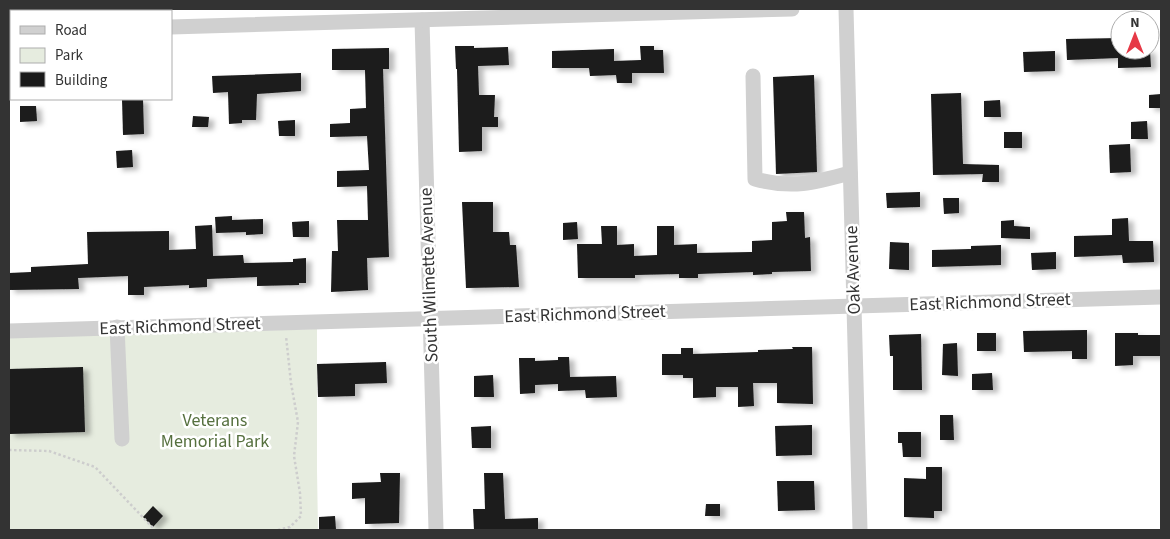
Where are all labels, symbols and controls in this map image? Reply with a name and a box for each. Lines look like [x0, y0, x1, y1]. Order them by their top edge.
legend [10, 10, 172, 100]
north arrow [1110, 10, 1160, 60]
text: N [1130, 13, 1140, 33]
text: Road [55, 20, 87, 41]
text: Park [55, 45, 84, 66]
text: Building [55, 70, 108, 91]
street label: South Wilmette Avenue [413, 187, 445, 363]
street label: Oak Avenue [839, 225, 867, 315]
street label: East Richmond Street [909, 287, 1071, 317]
street label: East Richmond Street [504, 299, 666, 329]
street label: East Richmond Street [99, 311, 261, 341]
park label: Veterans Memorial Park [161, 408, 269, 454]

